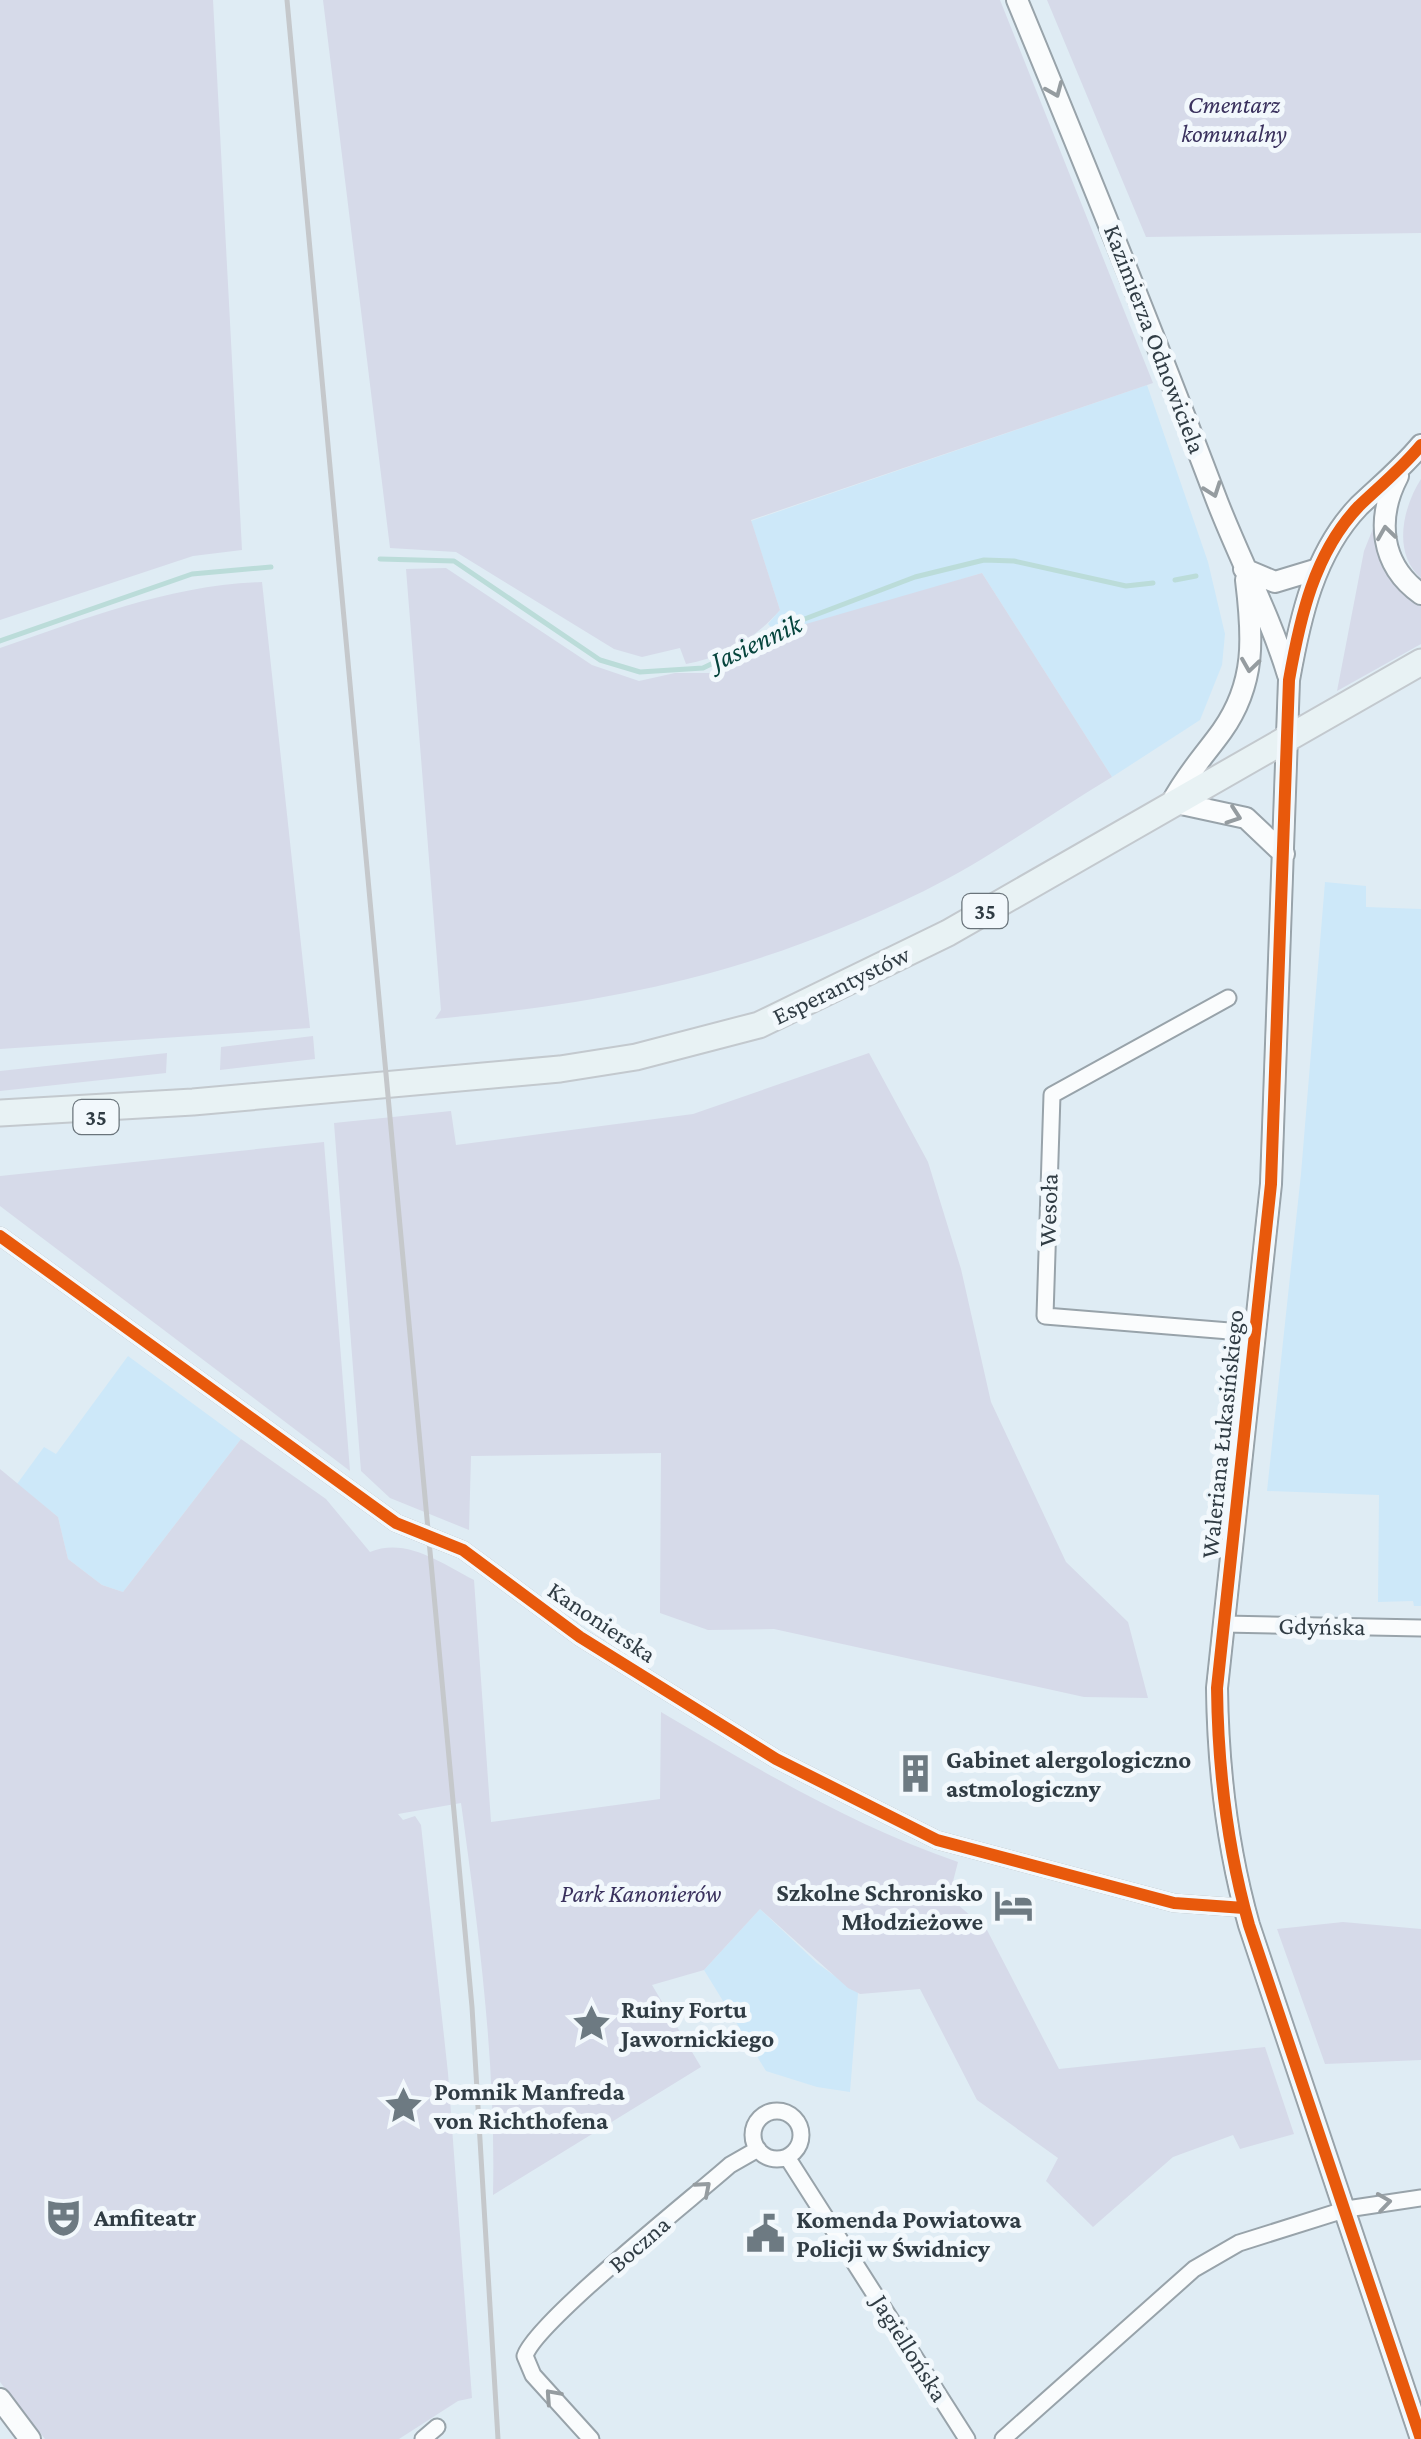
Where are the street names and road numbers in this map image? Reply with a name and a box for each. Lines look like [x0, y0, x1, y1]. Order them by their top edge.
street label: Kazimierza Odnowiciela [1099, 221, 1211, 458]
road number: 35 [962, 894, 1008, 928]
street label: Esperantystów [768, 940, 915, 1031]
road number: 35 [74, 1100, 118, 1134]
street label: Wesoła [1033, 1173, 1063, 1247]
street label: Waleriana Łukasińskiego [1196, 1308, 1249, 1560]
street label: Kanonierska [543, 1576, 661, 1668]
street label: Gdyńska [1278, 1612, 1366, 1641]
street label: Boczna [603, 2210, 675, 2278]
street label: Jagiellońska [865, 2288, 954, 2407]

